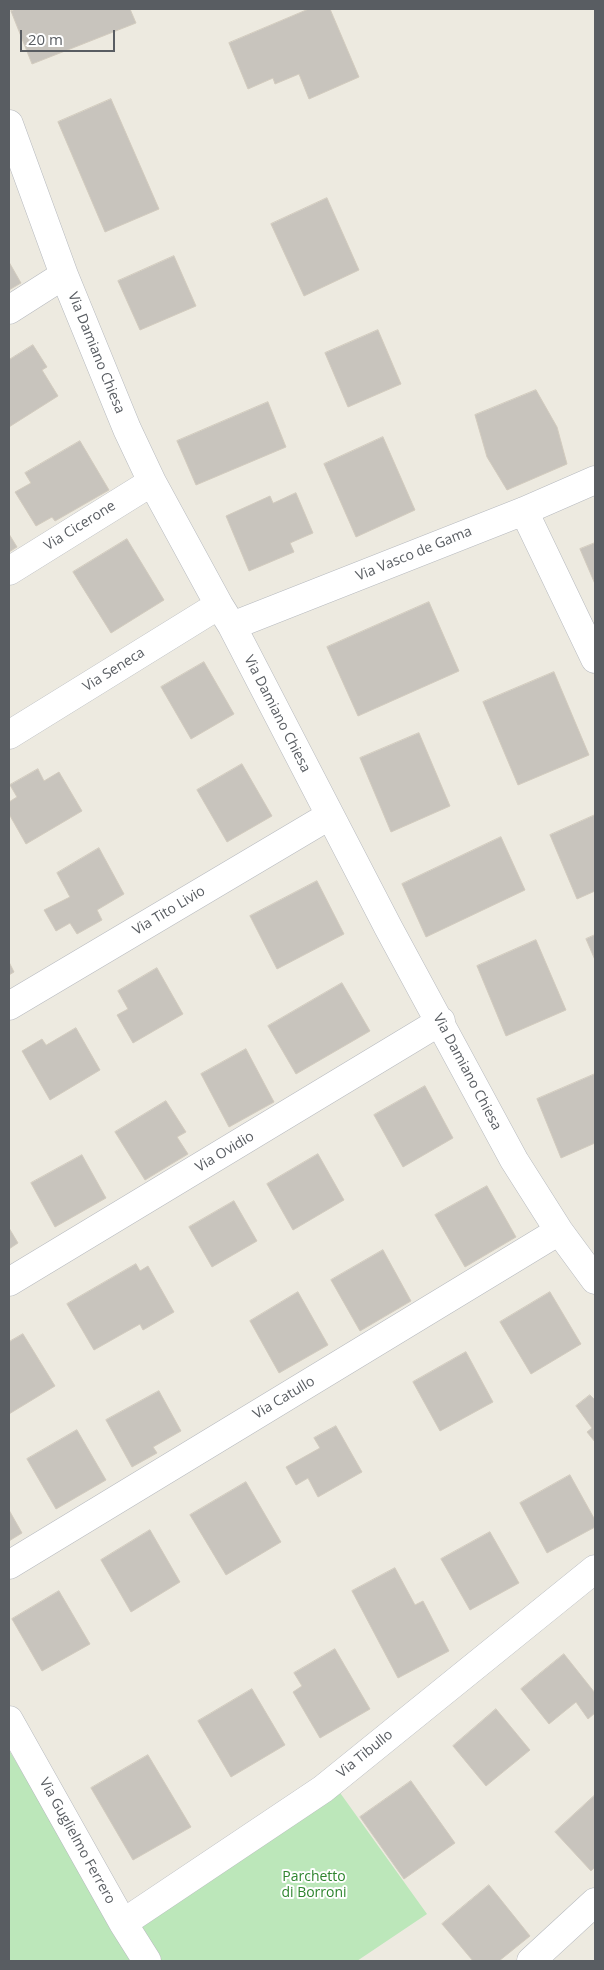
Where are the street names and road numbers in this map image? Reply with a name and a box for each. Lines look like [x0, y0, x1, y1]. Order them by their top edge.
street label: Via Damiano Chiesa [64, 290, 128, 416]
street label: Via Cicerone [41, 497, 119, 555]
street label: Via Vasco de Gama [354, 523, 474, 585]
street label: Via Seneca [80, 644, 148, 696]
street label: Via Damiano Chiesa [240, 653, 314, 775]
street label: Via Tito Livio [130, 883, 208, 939]
street label: Via Damiano Chiesa [429, 1011, 505, 1133]
street label: Via Ovidio [193, 1128, 257, 1176]
street label: Via Catullo [250, 1373, 318, 1423]
street label: Via Tibullo [334, 1726, 396, 1782]
street label: Via Guglielmo Ferrero [35, 1775, 119, 1907]

